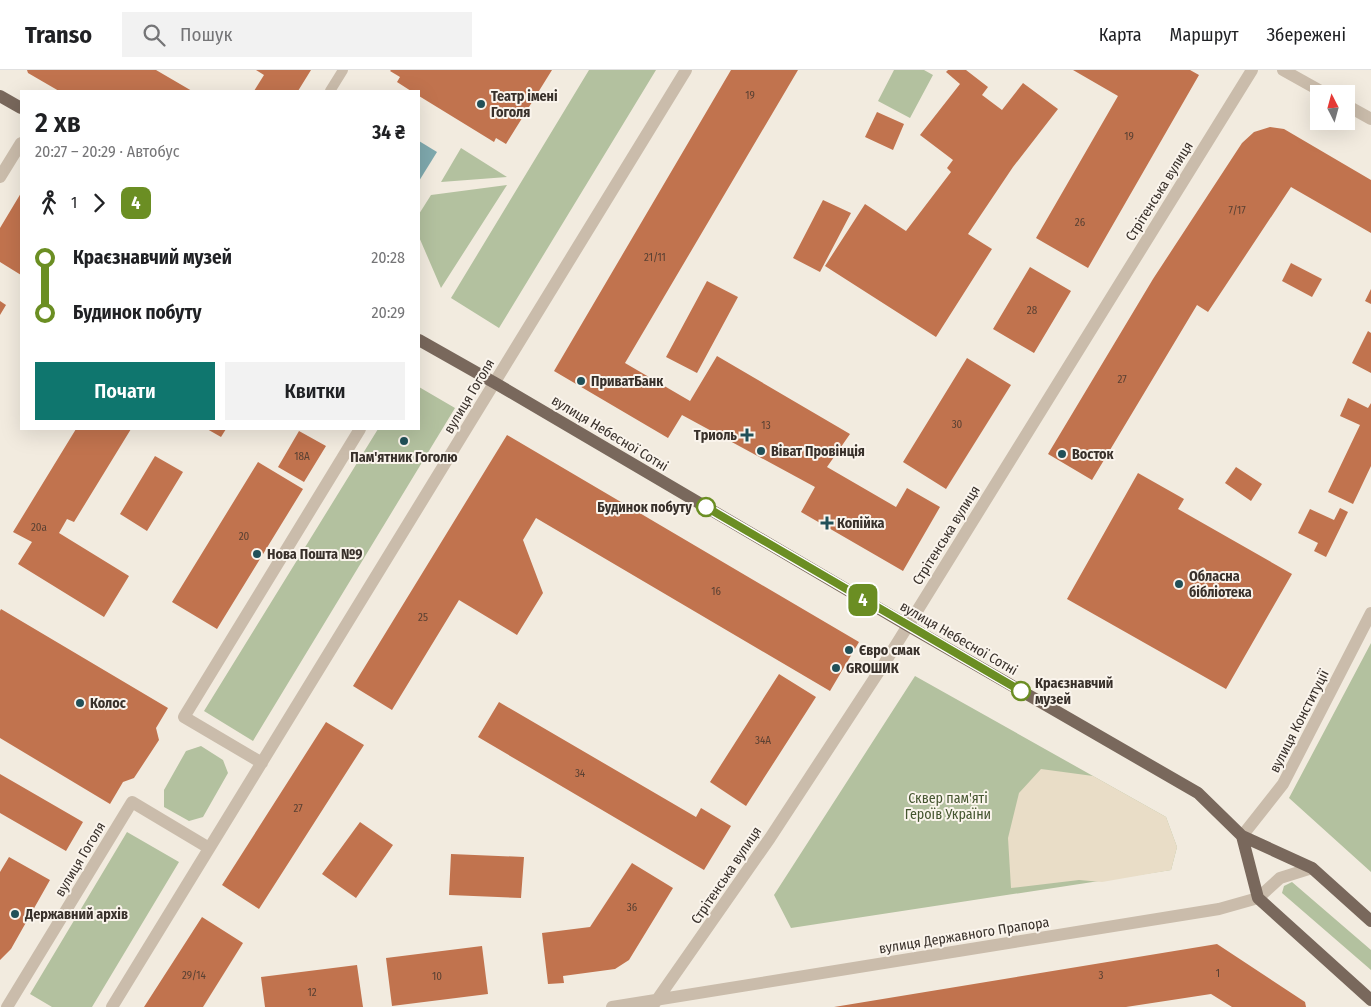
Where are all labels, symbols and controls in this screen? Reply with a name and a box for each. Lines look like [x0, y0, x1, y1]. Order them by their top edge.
search box [122, 12, 472, 57]
text: Transo [25, 21, 92, 49]
icon: search [140, 21, 168, 49]
text: Пошук [180, 23, 232, 46]
text: Карта [1099, 24, 1142, 46]
text: Маршрут [1170, 24, 1239, 46]
text: Збережені [1267, 24, 1346, 46]
north arrow [1310, 85, 1355, 130]
map controls [1310, 85, 1355, 130]
place label: Театр імені Гоголя [491, 88, 558, 121]
house number: 19 [745, 89, 755, 102]
marker: Театр імені Гоголя [475, 98, 487, 110]
text: 2 хв [35, 106, 81, 139]
text: 34 ₴ [372, 121, 405, 144]
house number: 19 [1124, 130, 1134, 143]
street label: Стрітенська вулиця [1122, 139, 1197, 244]
text: 20:27 – 20:29 · Автобус [35, 142, 180, 161]
icon: walk [35, 189, 63, 217]
icon: forward [85, 189, 113, 217]
text: 4 [131, 192, 141, 214]
text: 1 [71, 193, 77, 212]
house number: 7/17 [1228, 204, 1246, 217]
house number: 26 [1075, 216, 1086, 229]
text: Краєзнавчий музей [73, 246, 232, 269]
text: 20:28 [371, 248, 405, 267]
house number: 21/11 [644, 251, 666, 264]
text: Будинок побуту [73, 301, 202, 324]
text: 20:29 [371, 303, 405, 322]
house number: 28 [1027, 304, 1038, 317]
street label: вулиця Гоголя [440, 356, 498, 437]
button: Почати [35, 362, 215, 420]
button: Квитки [225, 362, 405, 420]
place label: ПриватБанк [591, 373, 664, 390]
house number: 27 [1117, 373, 1127, 386]
marker: ПриватБанк [575, 375, 587, 387]
street label: вулиця Небесної Сотні [548, 392, 671, 475]
house number: 30 [952, 418, 963, 431]
house number: 13 [761, 419, 771, 432]
place label: Триоль [694, 427, 737, 444]
marker: Триоль [741, 429, 753, 441]
marker: Пам'ятник Гоголю [398, 435, 410, 447]
place label: Віват Провінція [771, 443, 865, 460]
marker: Віват Провінція [755, 445, 767, 457]
place label: Восток [1072, 446, 1115, 463]
marker: Восток [1056, 448, 1068, 460]
place label: Пам'ятник Гоголю [350, 449, 458, 466]
house number: 18А [294, 450, 310, 463]
street label: Стрітенська вулиця [909, 483, 984, 588]
marker: Будинок побуту [696, 497, 716, 517]
place label: Будинок побуту [597, 499, 692, 516]
place label: Копійка [837, 515, 885, 532]
marker: Копійка [821, 517, 833, 529]
house number: 20а [31, 521, 47, 534]
house number: 20 [239, 530, 250, 543]
place label: Нова Пошта №9 [267, 546, 363, 563]
marker: Нова Пошта №9 [251, 548, 263, 560]
place label: Обласна бібліотека [1189, 568, 1252, 601]
marker: Обласна бібліотека [1173, 578, 1185, 590]
line badge: 4 [847, 584, 879, 616]
house number: 16 [711, 585, 721, 598]
text: 4 [858, 589, 868, 611]
street label: вулиця Небесної Сотні [897, 598, 1021, 679]
house number: 25 [418, 611, 428, 624]
place label: Євро смак [859, 642, 921, 659]
marker: Євро смак [843, 644, 855, 656]
place label: GROШИК [846, 660, 900, 677]
marker: GROШИК [830, 662, 842, 674]
street label: вулиця Конституції [1266, 667, 1333, 776]
place label: Краєзнавчий музей [1035, 675, 1113, 708]
marker: Краєзнавчий музей [1011, 681, 1031, 701]
place label: Колос [90, 695, 127, 712]
marker: Колос [74, 697, 86, 709]
house number: 34А [755, 734, 771, 747]
house number: 34 [575, 767, 586, 780]
park label: Сквер пам'яті Героїв України [905, 790, 991, 823]
house number: 27 [293, 802, 303, 815]
street label: вулиця Гоголя [51, 819, 109, 900]
street label: Стрітенська вулиця [688, 823, 765, 927]
house number: 36 [627, 901, 638, 914]
place label: Державний архів [24, 906, 128, 923]
marker: Державний архів [9, 908, 21, 920]
street label: вулиця Державного Прапора [878, 914, 1051, 957]
house number: 1 [1216, 967, 1220, 980]
house number: 29/14 [182, 969, 207, 982]
house number: 3 [1099, 969, 1104, 982]
house number: 10 [432, 970, 442, 983]
house number: 12 [307, 986, 317, 999]

